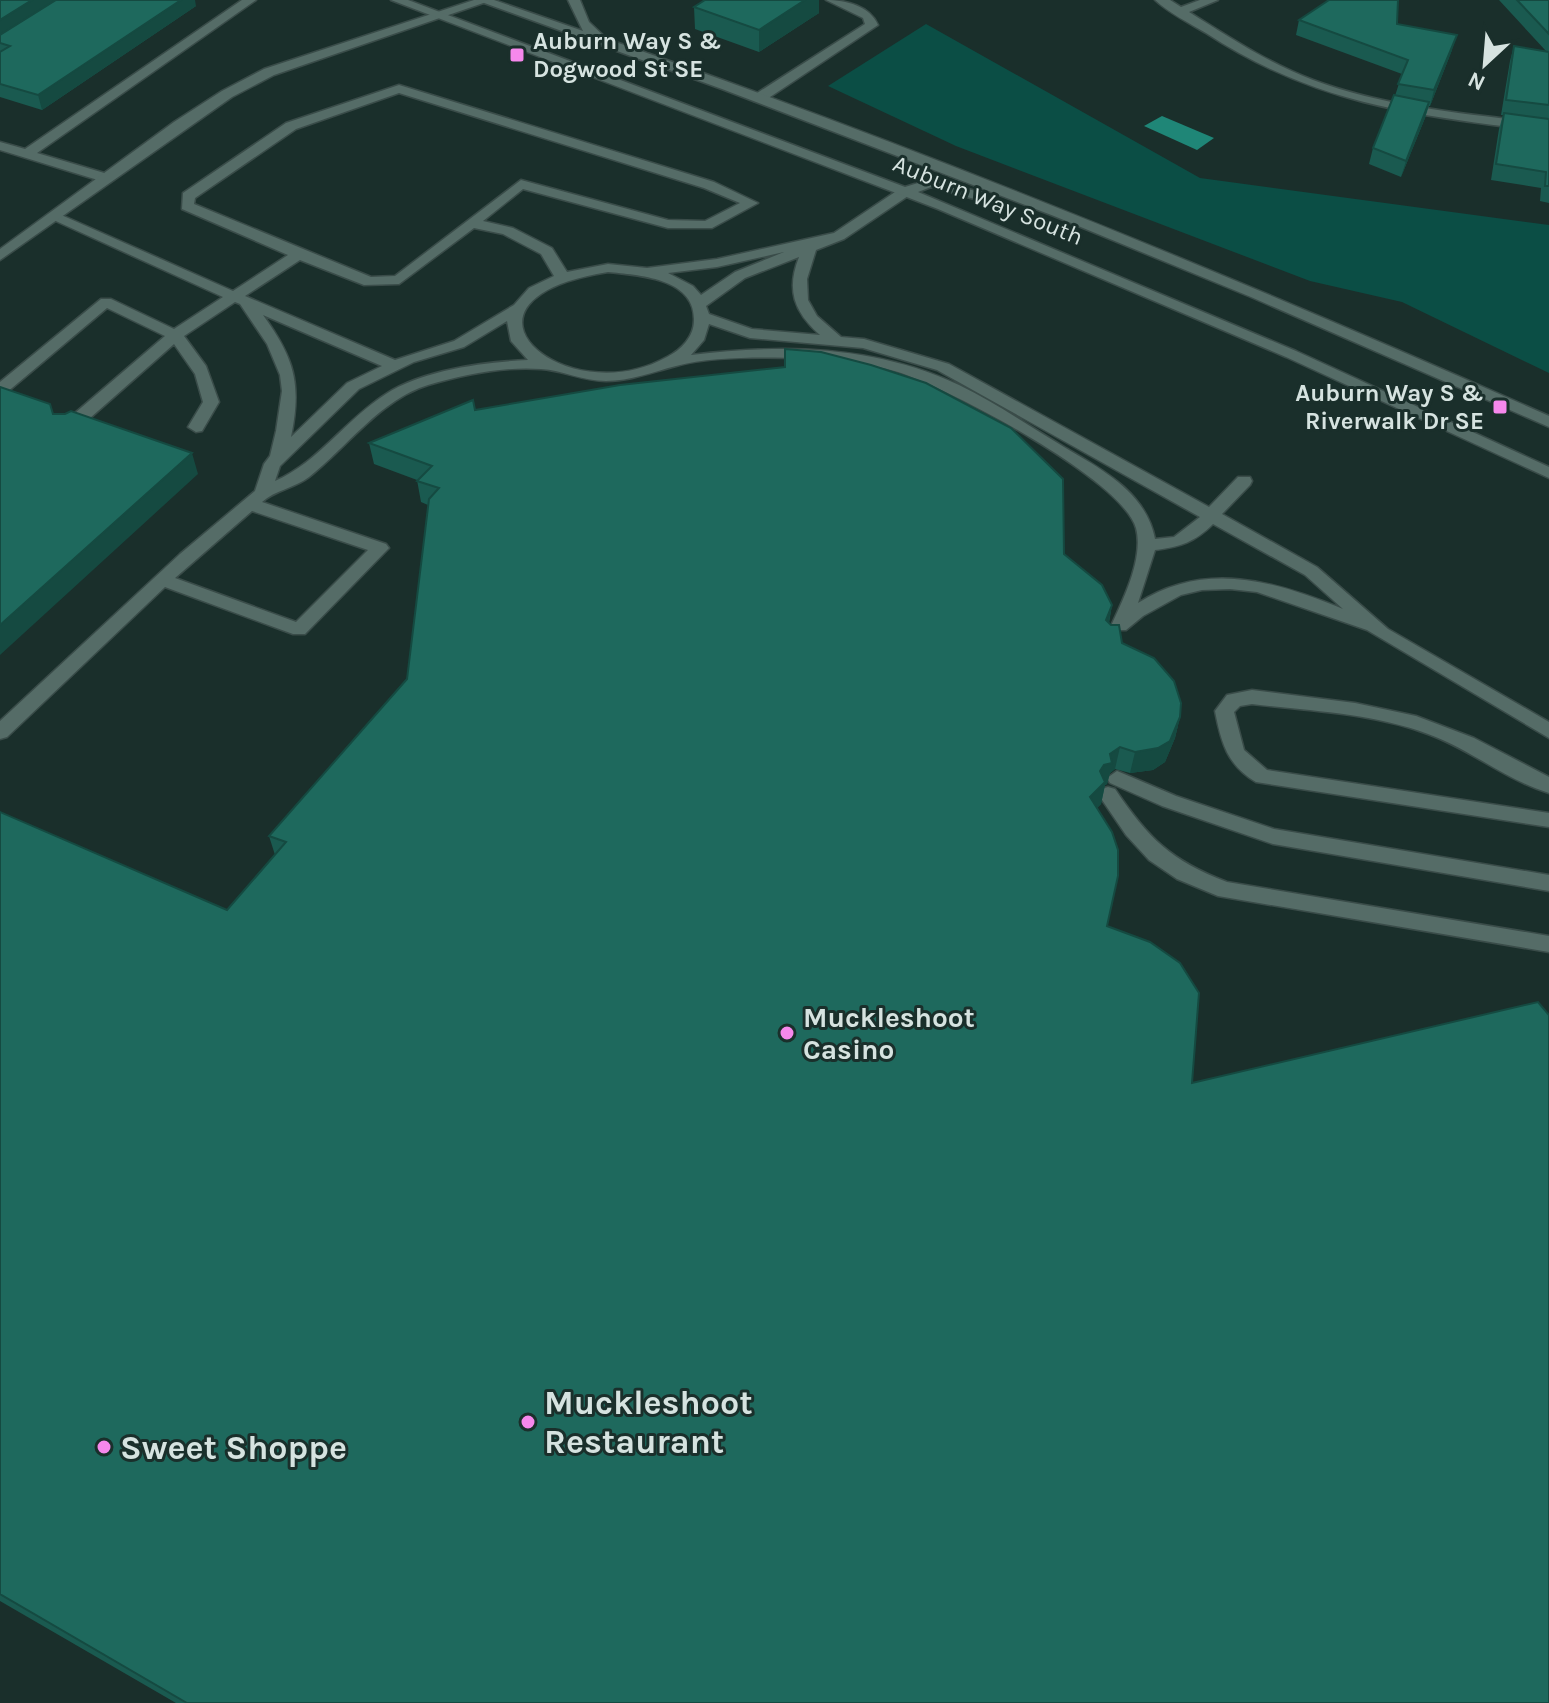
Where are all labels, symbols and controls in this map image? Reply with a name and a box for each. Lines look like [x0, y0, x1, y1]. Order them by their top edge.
north arrow [1445, 24, 1525, 104]
place label: Auburn Way S & Dogwood St SE [533, 27, 722, 83]
marker: Auburn Way S & Dogwood St SE [508, 46, 526, 64]
text: N [1464, 66, 1489, 96]
street label: Auburn Way South [889, 149, 1087, 251]
place label: Auburn Way S & Riverwalk Dr SE [1295, 379, 1484, 435]
marker: Auburn Way S & Riverwalk Dr SE [1491, 398, 1509, 416]
place label: Muckleshoot Casino [803, 1001, 975, 1066]
marker: Muckleshoot Casino [778, 1024, 796, 1042]
place label: Muckleshoot Restaurant [544, 1383, 753, 1462]
marker: Muckleshoot Restaurant [519, 1413, 537, 1431]
place label: Sweet Shoppe [120, 1428, 347, 1468]
marker: Sweet Shoppe [95, 1438, 113, 1456]

